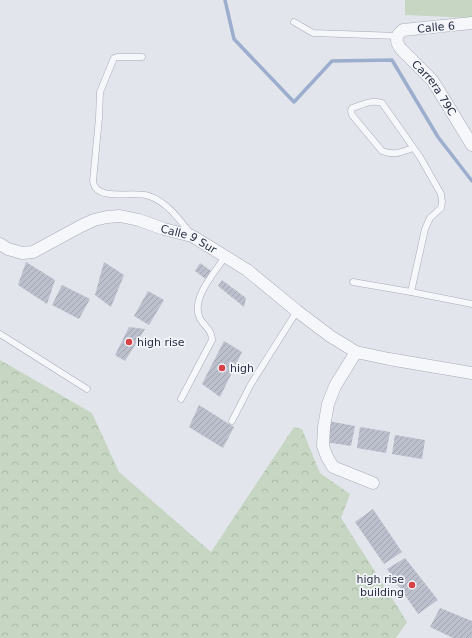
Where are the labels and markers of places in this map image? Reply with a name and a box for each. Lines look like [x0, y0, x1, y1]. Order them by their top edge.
place label: high rise [137, 336, 185, 349]
marker: high rise [124, 337, 134, 347]
place label: high [230, 362, 254, 375]
marker: high [217, 363, 227, 373]
place label: high rise building [356, 573, 404, 599]
marker: high rise building [407, 580, 417, 590]

